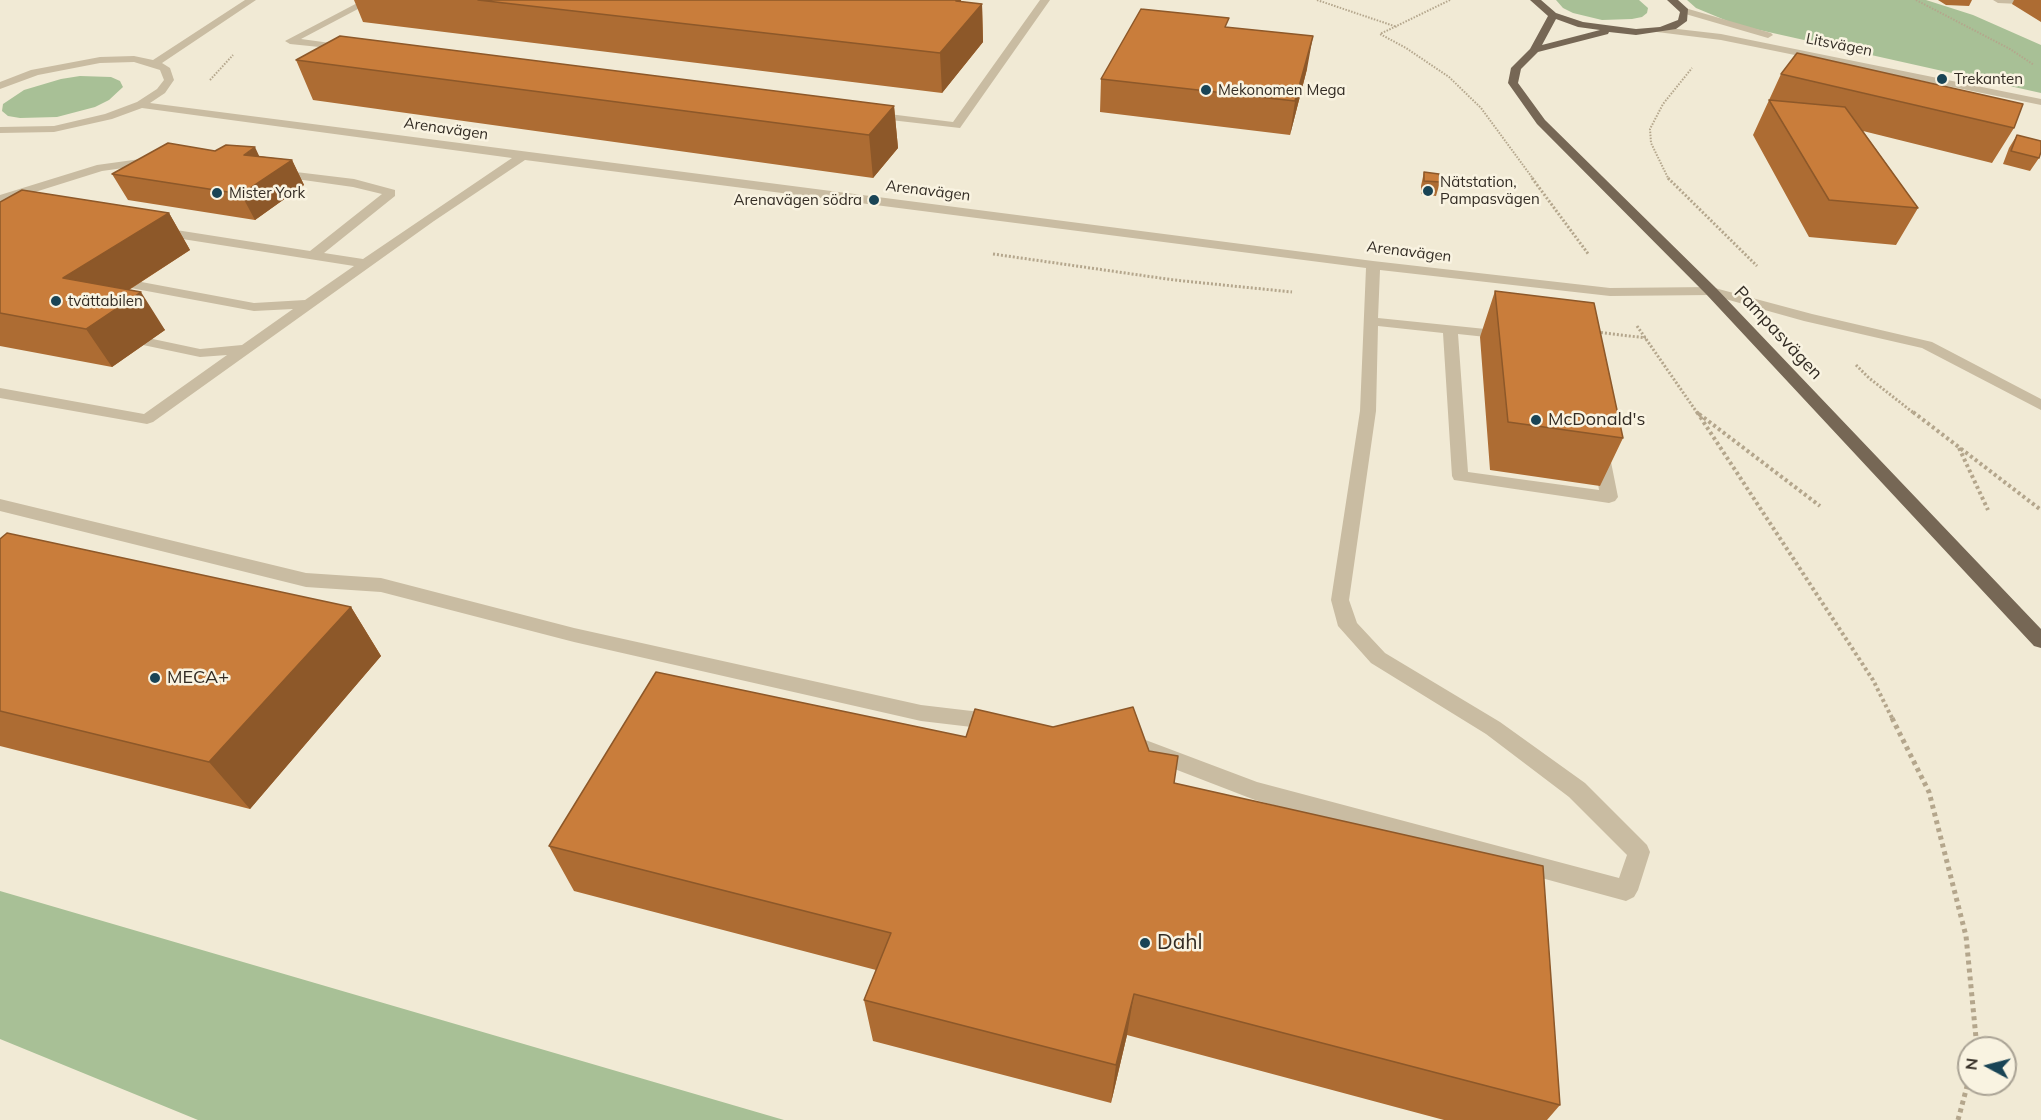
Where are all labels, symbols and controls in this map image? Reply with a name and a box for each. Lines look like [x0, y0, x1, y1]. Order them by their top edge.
street label: Litsvägen [1804, 30, 1874, 60]
place label: Trekanten [1954, 70, 2023, 88]
marker: Trekanten [1935, 72, 1949, 86]
place label: Mekonomen Mega [1218, 81, 1346, 99]
marker: Mekonomen Mega [1199, 83, 1213, 97]
street label: Arenavägen [403, 114, 489, 144]
place label: Nätstation, Pampasvägen [1440, 173, 1540, 208]
street label: Arenavägen [885, 177, 971, 205]
place label: Mister York [229, 184, 305, 202]
marker: Nätstation, Pampasvägen [1421, 184, 1435, 198]
marker: Mister York [210, 186, 224, 200]
place label: Arenavägen södra [734, 191, 862, 209]
marker: Arenavägen södra [867, 193, 881, 207]
street label: Arenavägen [1366, 238, 1452, 266]
street label: Pampasvägen [1729, 282, 1827, 384]
place label: tvättabilen [68, 292, 143, 310]
marker: tvättabilen [49, 294, 63, 308]
place label: McDonald's [1548, 409, 1645, 431]
marker: McDonald's [1529, 413, 1543, 427]
place label: MECA+ [167, 667, 229, 689]
marker: MECA+ [148, 671, 162, 685]
place label: Dahl [1157, 930, 1203, 956]
marker: Dahl [1138, 936, 1152, 950]
north arrow [1957, 1036, 2017, 1096]
text: N [1960, 1057, 1982, 1071]

